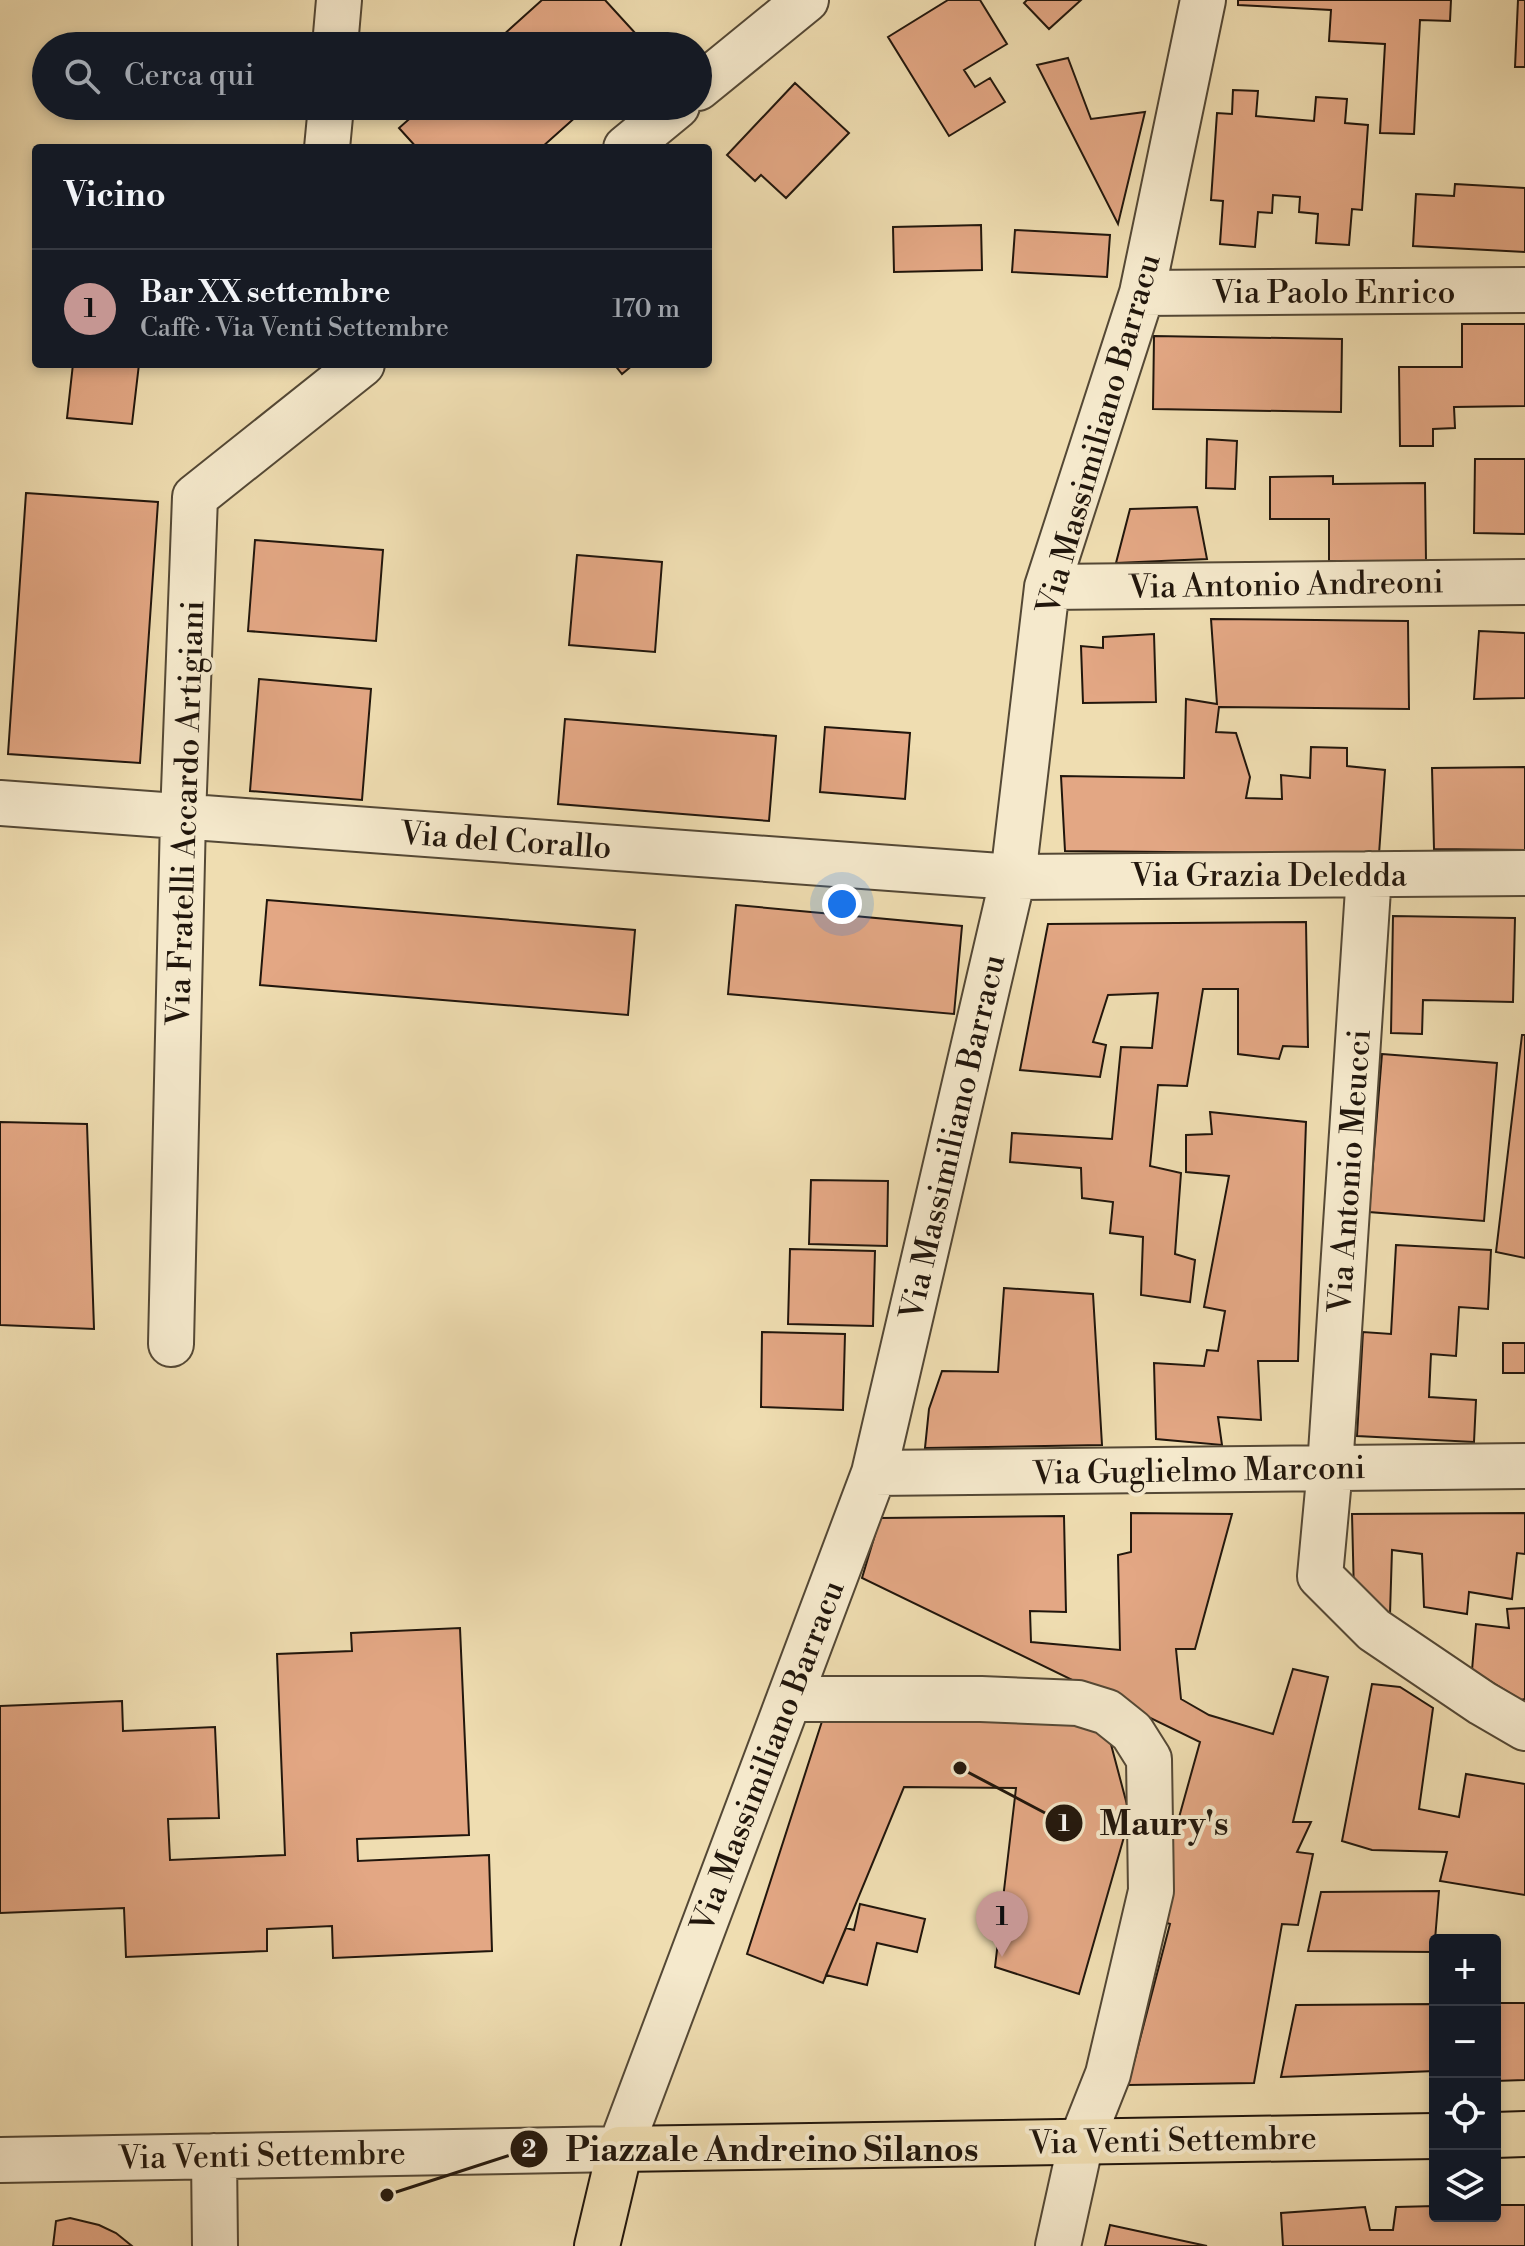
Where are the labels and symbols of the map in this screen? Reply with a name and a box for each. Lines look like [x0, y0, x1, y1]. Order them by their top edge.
street label: Via Massimiliano Barracu [1028, 249, 1170, 620]
street label: Via Paolo Enrico [1211, 273, 1456, 313]
street label: Via Antonio Andreoni [1127, 562, 1444, 608]
street label: Via Fratelli Accardo Artigiani [159, 600, 213, 1027]
street label: Via del Corallo [398, 814, 613, 868]
street label: Via Grazia Deledda [1130, 856, 1408, 896]
your location [822, 884, 862, 924]
street label: Via Massimiliano Barracu [891, 951, 1014, 1325]
street label: Via Antonio Meucci [1320, 1028, 1380, 1315]
street label: Via Guglielmo Marconi [1031, 1448, 1366, 1494]
street label: Via Massimiliano Barracu [682, 1575, 854, 1939]
callout: Maury's [1044, 1794, 1245, 1852]
text: Maury's [1100, 1804, 1228, 1846]
text: 1 [1058, 1809, 1070, 1839]
pin: 1 [976, 1891, 1028, 1957]
street label: Via Venti Settembre [1028, 2118, 1317, 2164]
callout: Piazzale Andreino Silanos [509, 2120, 994, 2178]
text: Piazzale Andreino Silanos [566, 2130, 978, 2172]
street label: Via Venti Settembre [117, 2133, 406, 2179]
text: 2 [522, 2135, 537, 2165]

